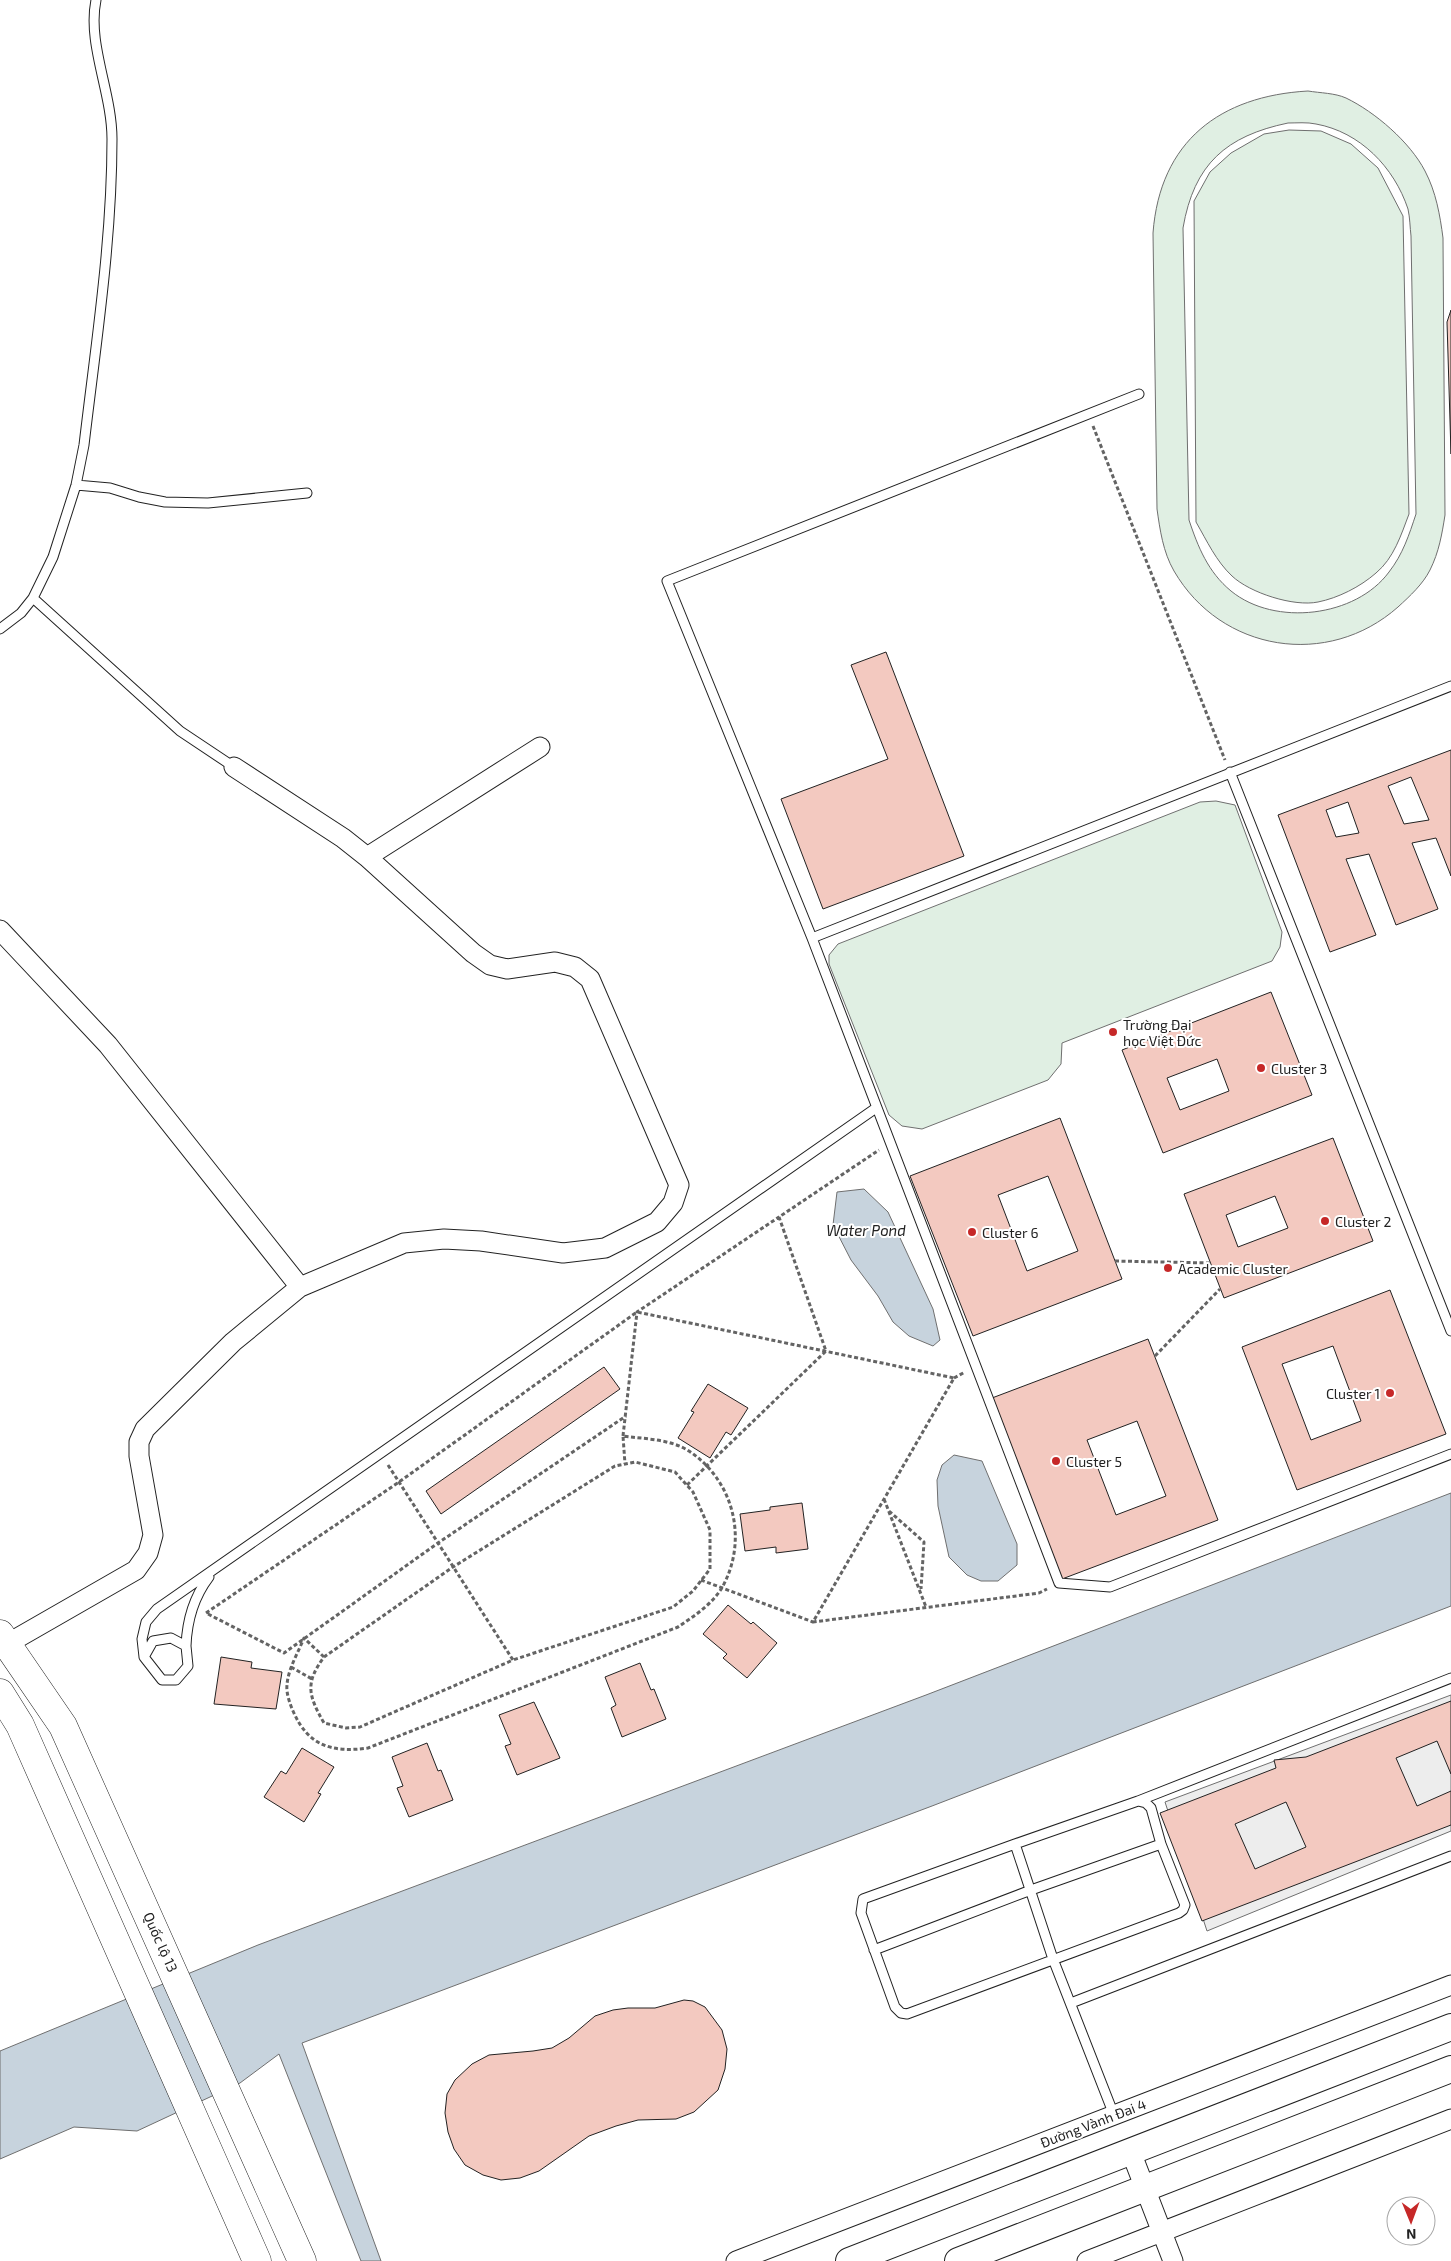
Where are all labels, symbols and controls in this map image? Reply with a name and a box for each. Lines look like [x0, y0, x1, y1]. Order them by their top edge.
place label: Trường Đại học Việt Đức [1123, 1016, 1201, 1049]
marker: Trường Đại học Việt Đức [1107, 1026, 1119, 1038]
place label: Cluster 3 [1271, 1060, 1327, 1077]
marker: Cluster 3 [1255, 1062, 1267, 1074]
place label: Cluster 2 [1335, 1213, 1392, 1230]
marker: Cluster 2 [1319, 1215, 1331, 1227]
water label: Water Pond [826, 1221, 906, 1239]
place label: Cluster 6 [982, 1224, 1039, 1241]
marker: Cluster 6 [966, 1226, 978, 1238]
place label: Academic Cluster [1178, 1260, 1289, 1277]
marker: Academic Cluster [1162, 1262, 1174, 1274]
place label: Cluster 1 [1326, 1385, 1380, 1402]
marker: Cluster 1 [1384, 1387, 1396, 1399]
place label: Cluster 5 [1066, 1453, 1122, 1470]
marker: Cluster 5 [1050, 1455, 1062, 1467]
street label: Quốc lộ 13 [140, 1909, 182, 1975]
street label: Đường Vành Đai 4 [1038, 2095, 1148, 2151]
north arrow [1386, 2196, 1436, 2246]
text: N [1406, 2226, 1416, 2243]

